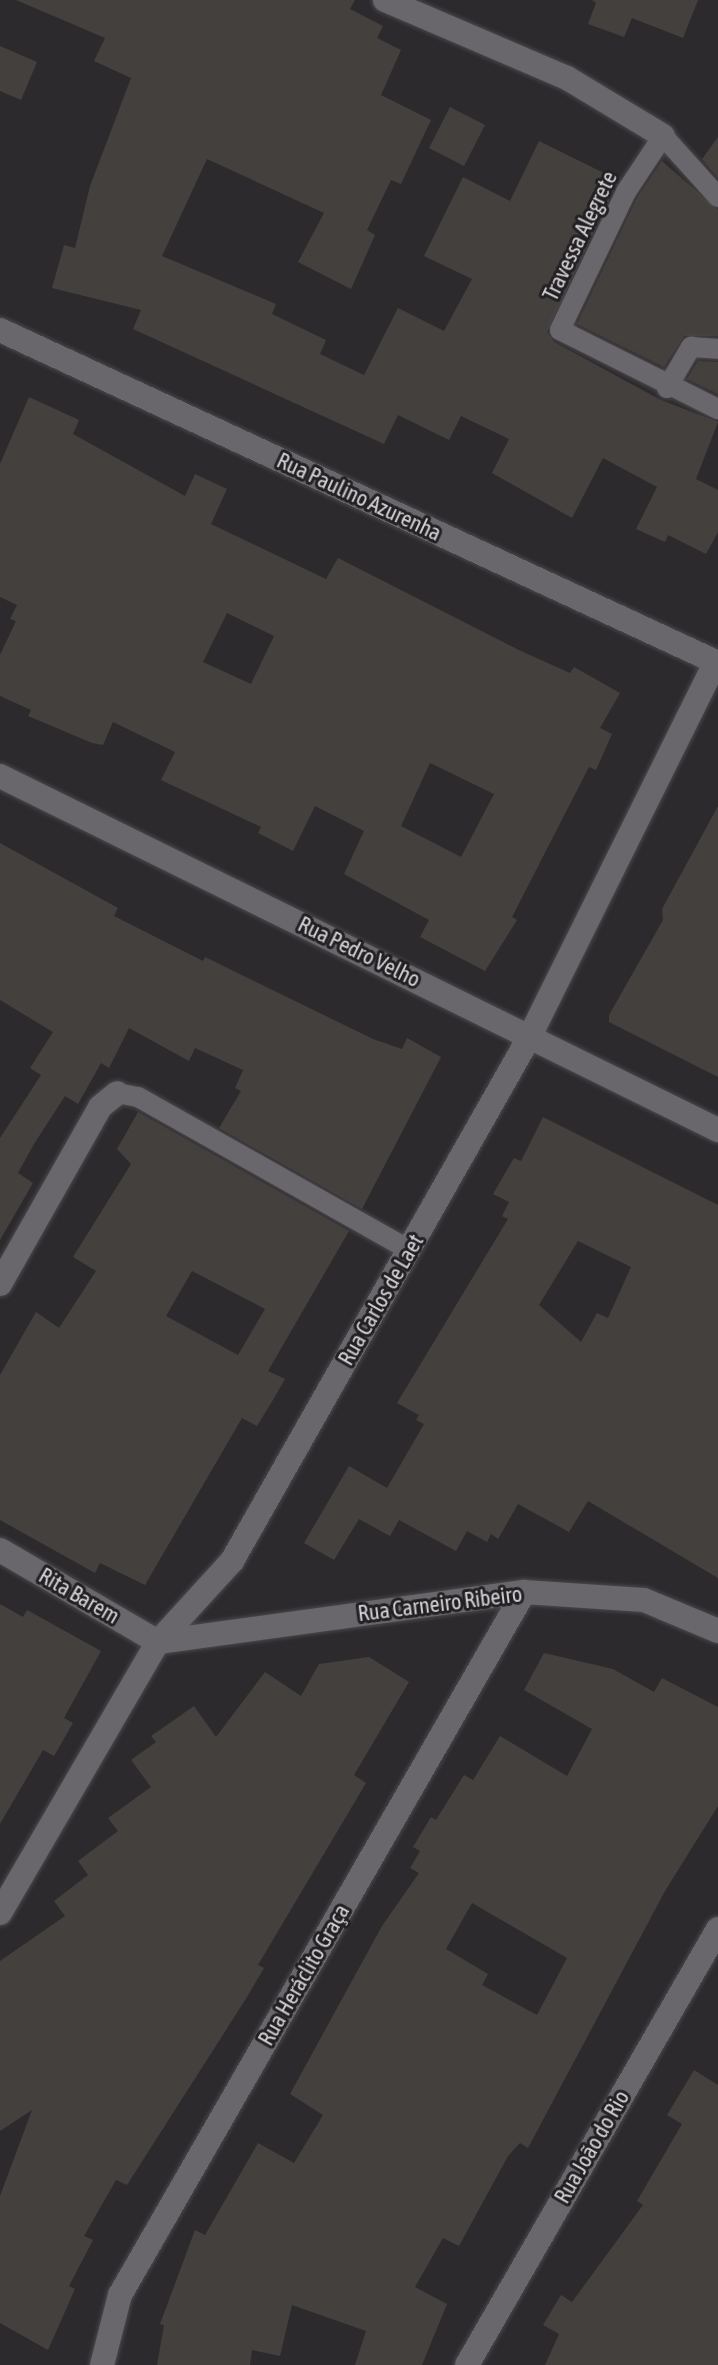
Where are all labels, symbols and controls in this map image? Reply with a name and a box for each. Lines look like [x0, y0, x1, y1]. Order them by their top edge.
street label: Travessa Alegrete [537, 167, 623, 305]
street label: Rua Paulino Azurenha [273, 447, 445, 547]
street label: Rua Pedro Velho [294, 911, 424, 993]
street label: Rua Carlos de Laet [333, 1230, 429, 1370]
street label: Rita Barem [34, 1562, 124, 1630]
street label: Rua Carneiro Ribeiro [356, 1581, 524, 1627]
street label: Rua Heráclito Graça [253, 1900, 355, 2050]
street label: Rua João do Rio [549, 2086, 635, 2208]

